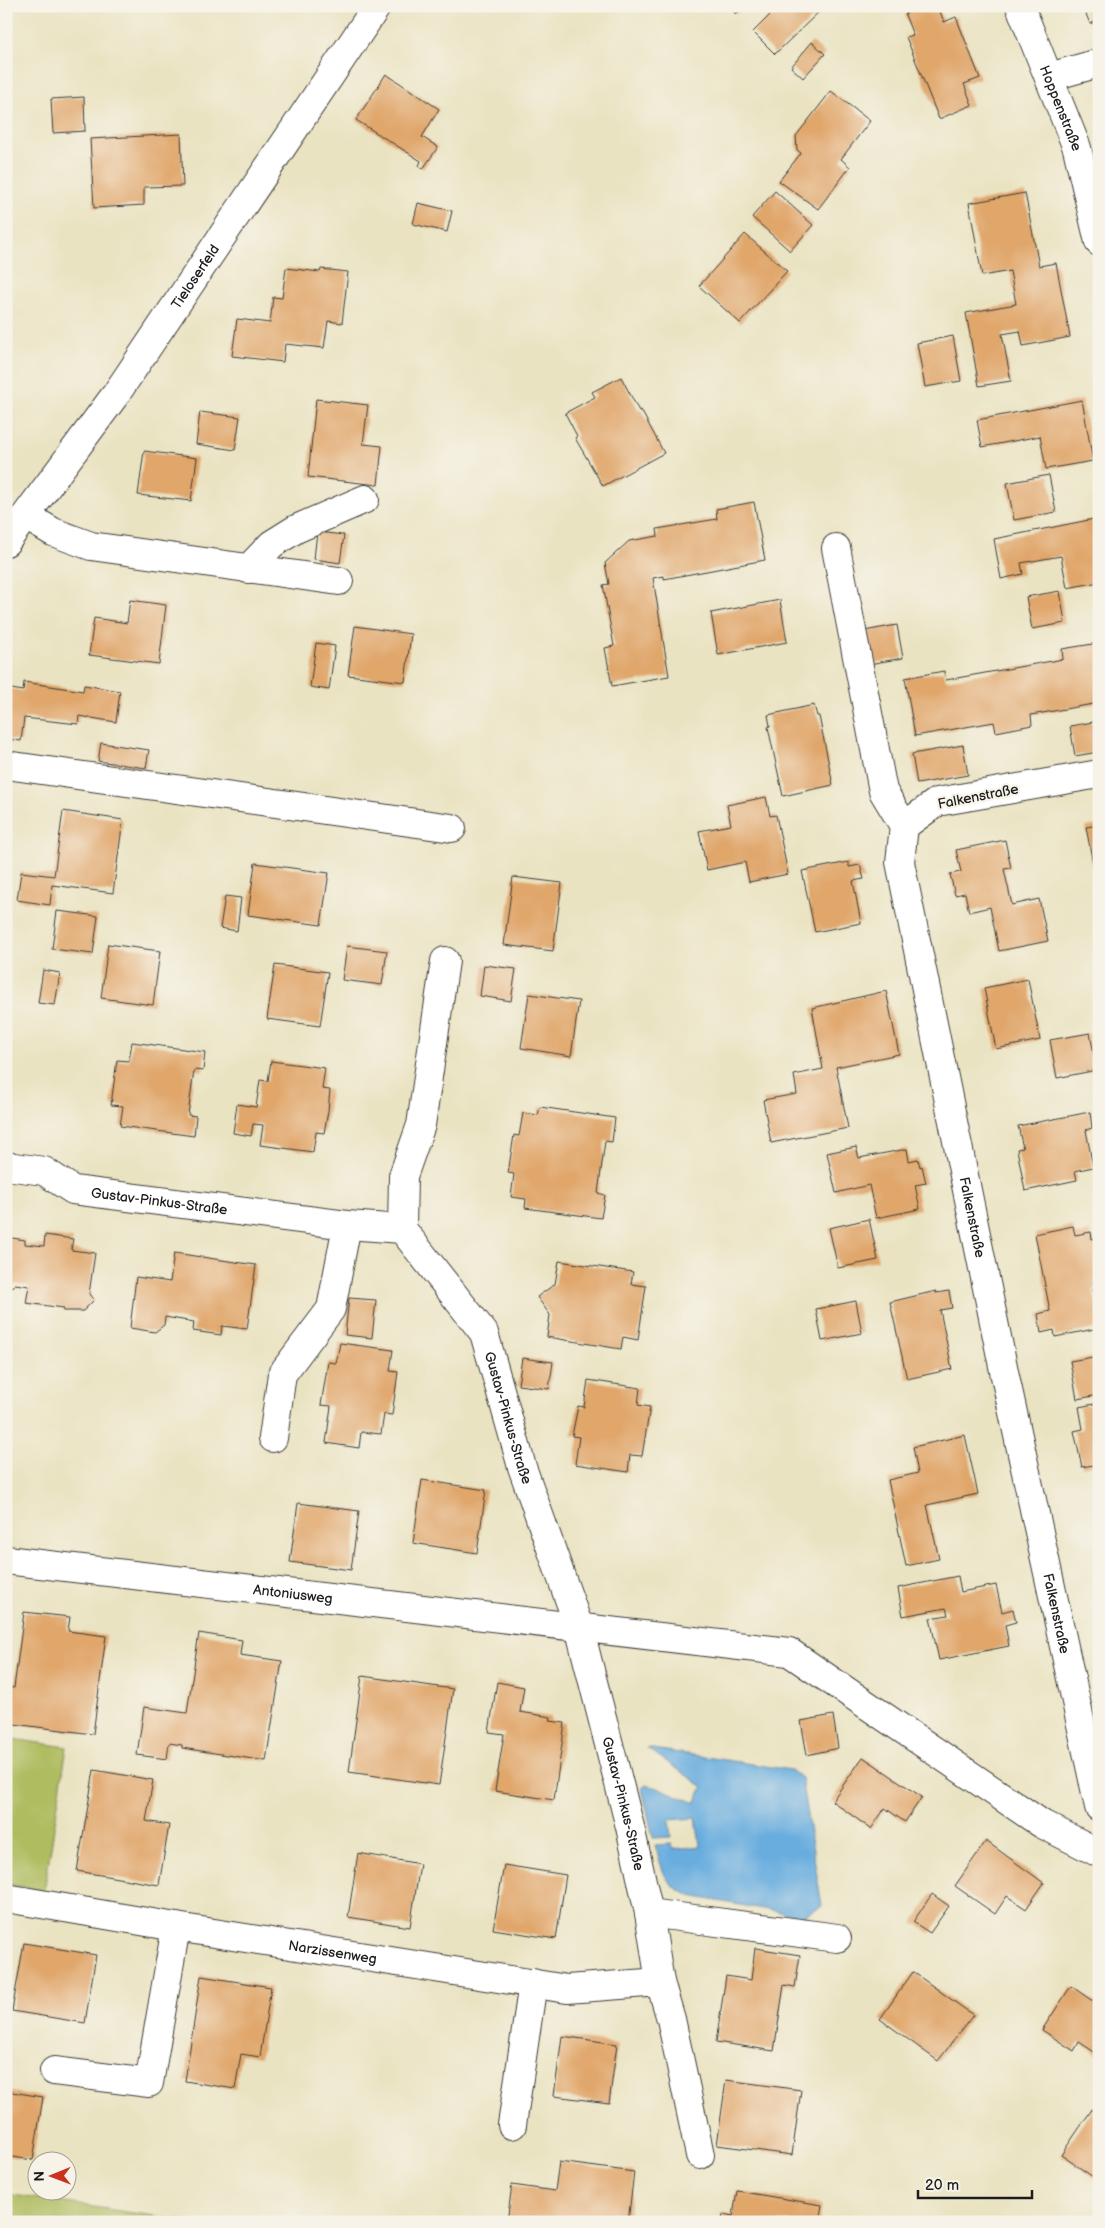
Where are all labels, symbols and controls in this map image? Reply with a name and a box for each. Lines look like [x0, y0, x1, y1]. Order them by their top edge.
street label: Hoppenstraße [1036, 63, 1085, 154]
street label: Tieloserfeld [168, 241, 223, 312]
street label: Falkenstraße [936, 780, 1020, 813]
street label: Falkenstraße [956, 1175, 989, 1259]
street label: Gustav-Pinkus-Straße [90, 1184, 228, 1219]
street label: Gustav-Pinkus-Straße [481, 1350, 535, 1487]
street label: Falkenstraße [1039, 1572, 1073, 1655]
street label: Antoniusweg [252, 1581, 334, 1607]
street label: Gustav-Pinkus-Straße [598, 1735, 647, 1872]
street label: Narzissenweg [287, 1937, 378, 1968]
north arrow [28, 2150, 78, 2200]
scale bar [918, 2168, 1031, 2200]
text: N [31, 2171, 48, 2182]
text: 20 m [925, 2176, 959, 2195]

